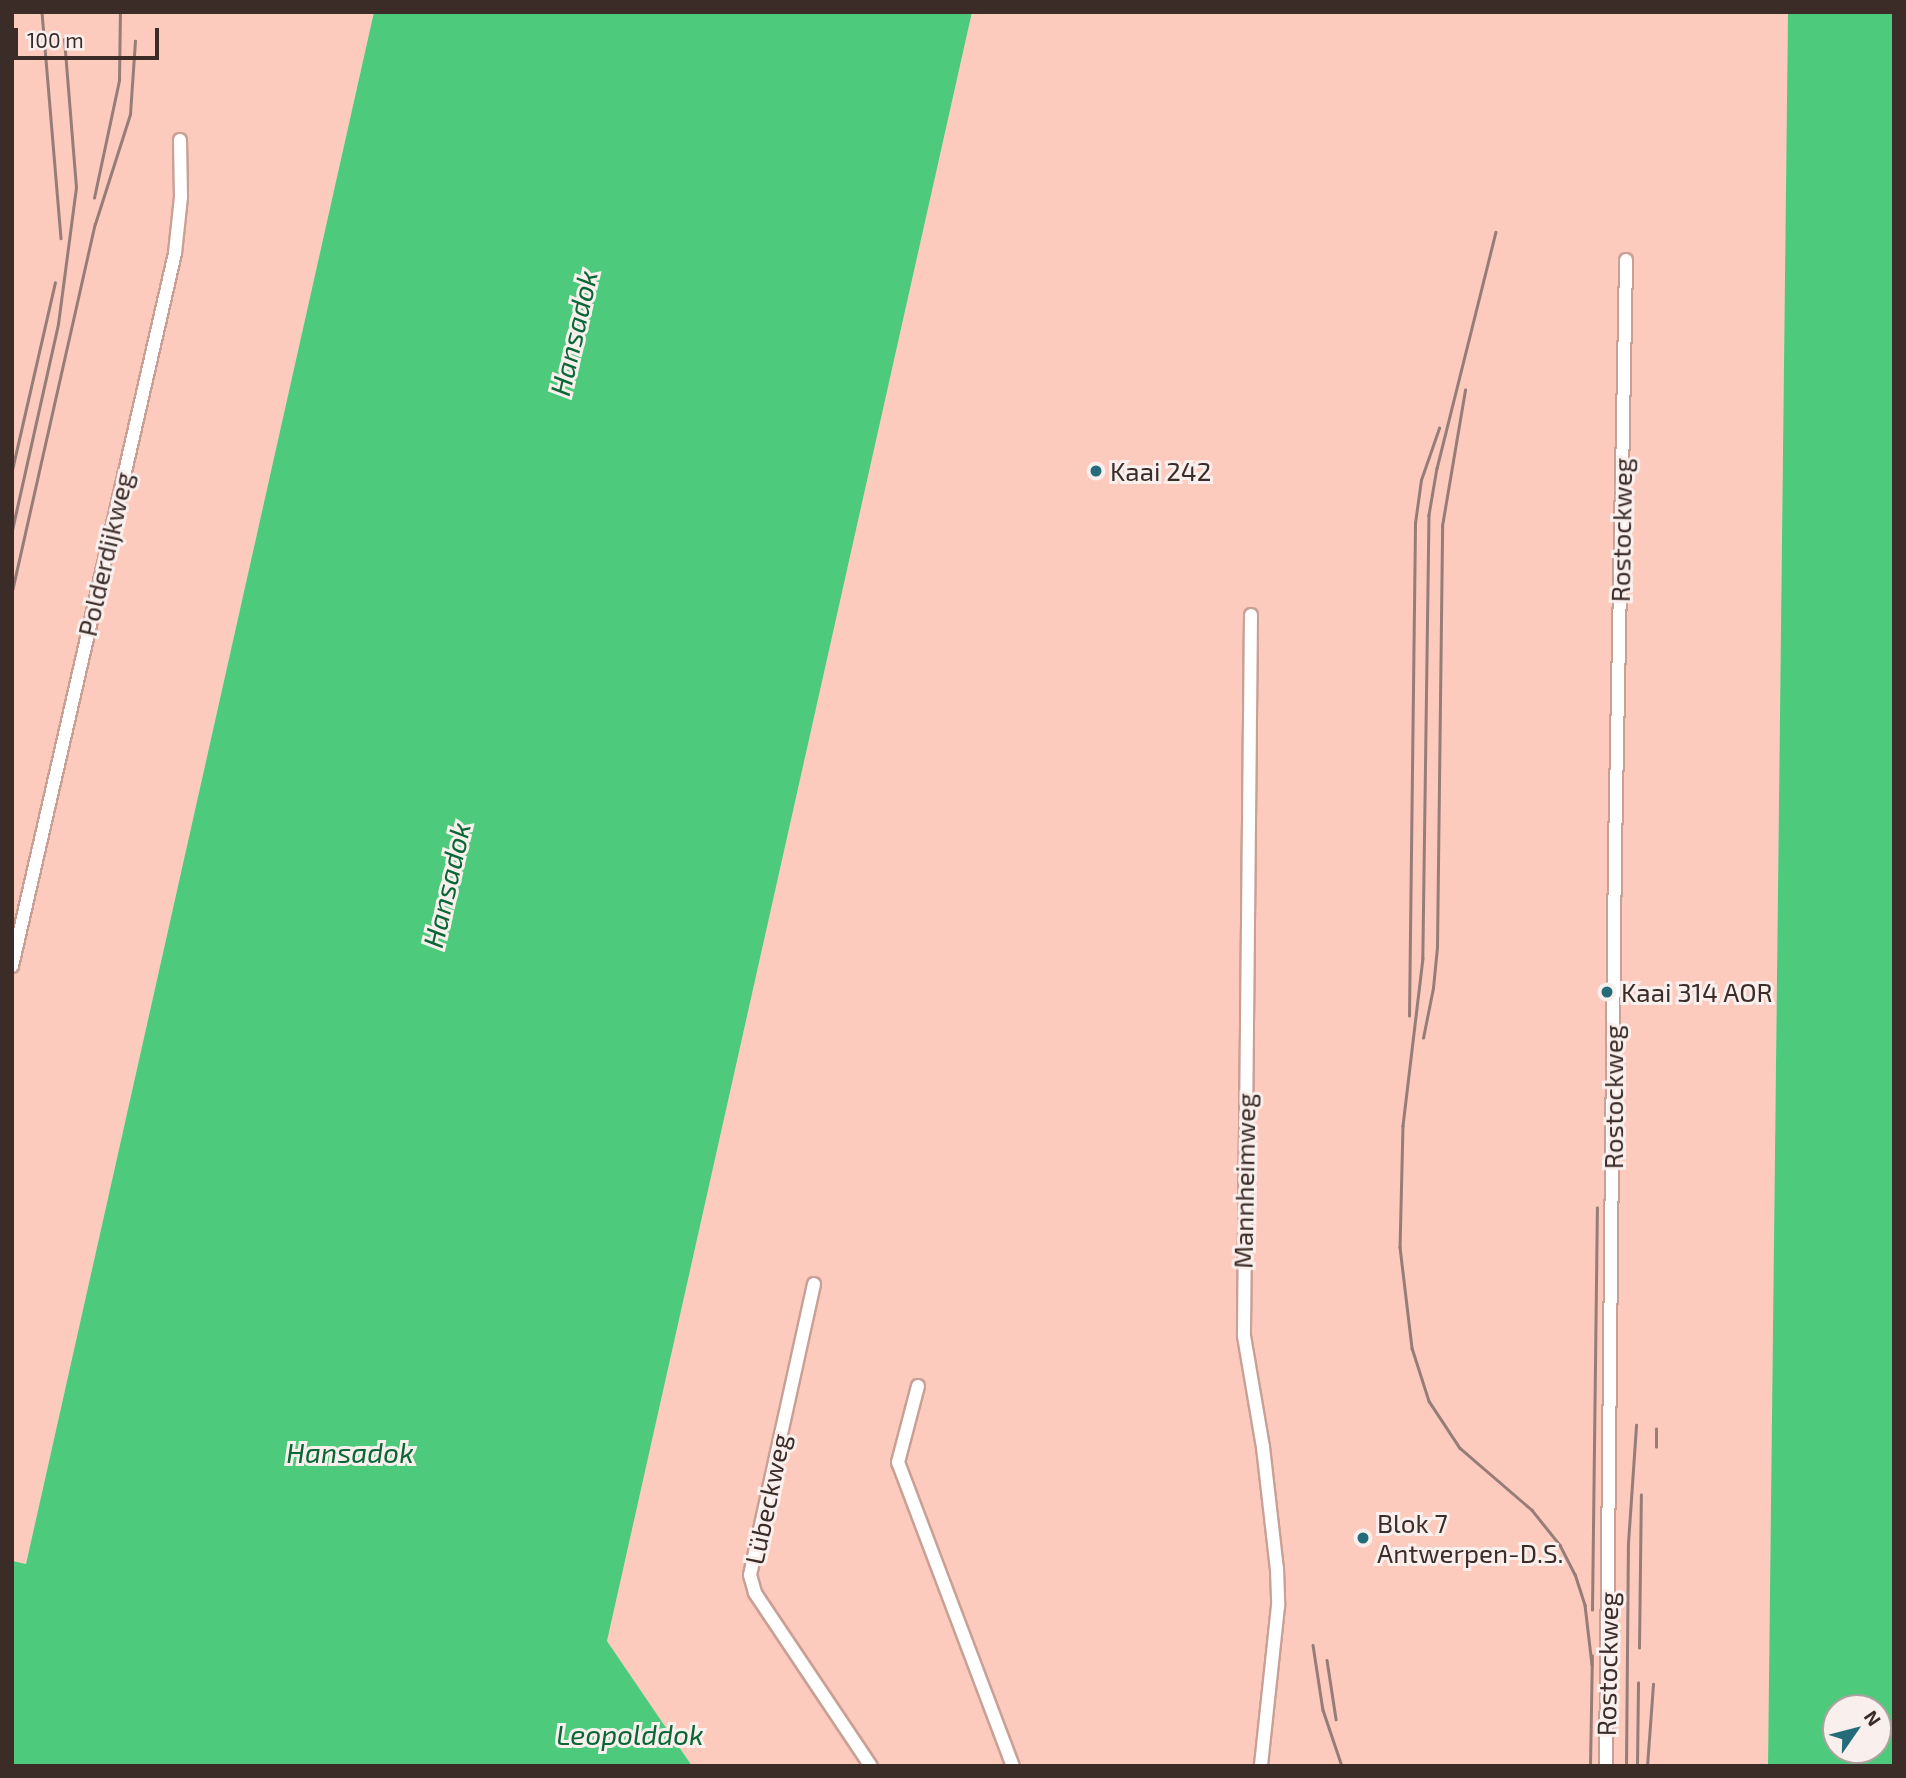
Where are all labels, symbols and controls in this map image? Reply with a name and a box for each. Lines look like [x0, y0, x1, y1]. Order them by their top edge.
scale bar [18, 14, 163, 58]
text: 100 m [27, 27, 84, 52]
water label: Hansadok [542, 267, 604, 399]
place label: Kaai 242 [1110, 455, 1211, 487]
street label: Rostockweg [1604, 458, 1638, 602]
marker: Kaai 242 [1088, 463, 1104, 479]
street label: Polderdijkweg [71, 469, 139, 639]
water label: Hansadok [415, 819, 477, 951]
place label: Kaai 314 AOR [1621, 976, 1773, 1008]
marker: Kaai 314 AOR [1599, 984, 1615, 1000]
street label: Rostockweg [1597, 1025, 1629, 1169]
street label: Mannheimweg [1227, 1093, 1261, 1269]
street label: Lübeckweg [738, 1431, 796, 1567]
water label: Hansadok [286, 1435, 414, 1469]
place label: Blok 7 Antwerpen-D.S. [1377, 1507, 1563, 1568]
marker: Blok 7 Antwerpen-D.S. [1355, 1530, 1371, 1546]
street label: Rostockweg [1590, 1592, 1624, 1736]
north arrow [1822, 1694, 1892, 1764]
text: N [1860, 1706, 1886, 1730]
water label: Leopolddok [556, 1717, 704, 1751]

